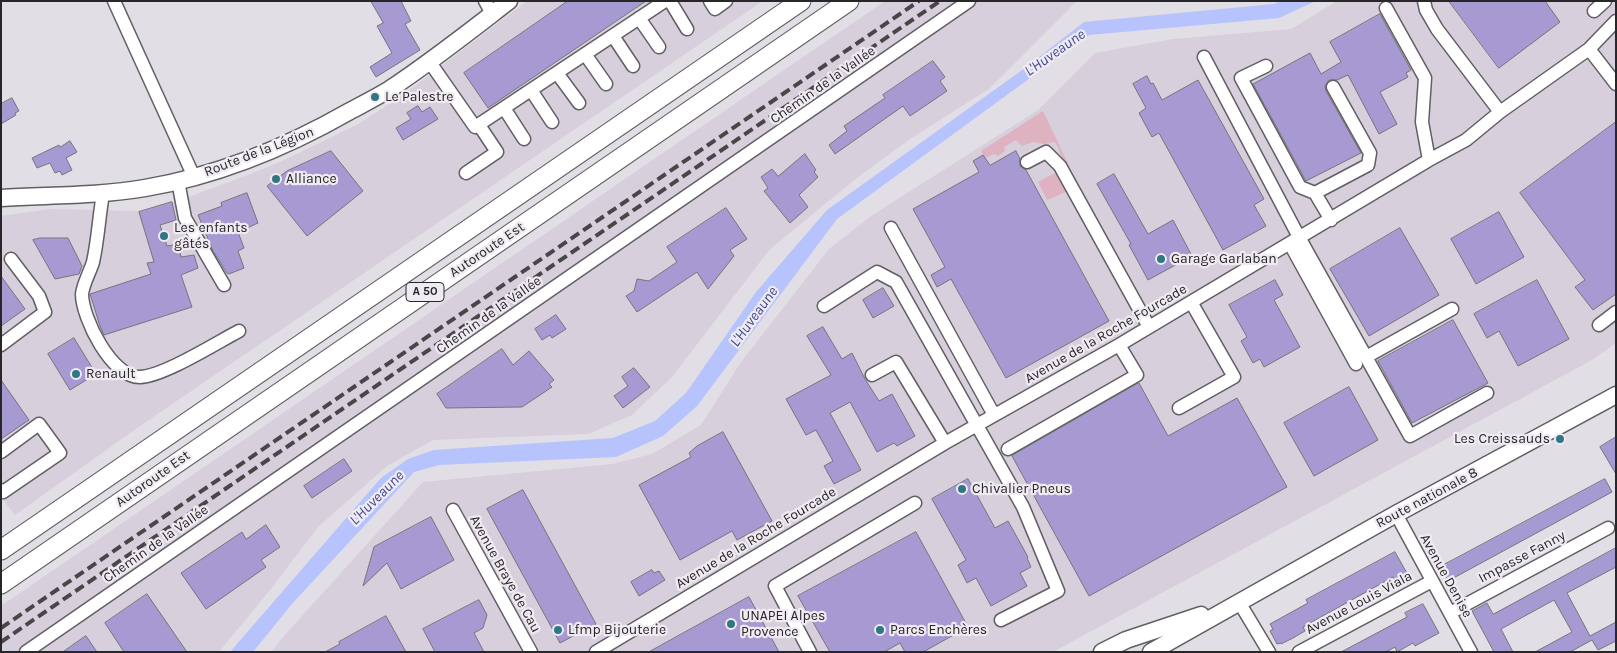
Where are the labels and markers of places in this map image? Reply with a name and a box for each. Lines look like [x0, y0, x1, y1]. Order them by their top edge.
place label: Le Palestre [385, 89, 453, 105]
marker: Le Palestre [369, 91, 381, 103]
place label: Alliance [286, 171, 337, 187]
marker: Alliance [270, 173, 282, 185]
place label: Les enfants gâtés [174, 220, 248, 252]
marker: Les enfants gâtés [158, 230, 170, 242]
place label: Garage Garlaban [1171, 251, 1277, 267]
marker: Garage Garlaban [1155, 253, 1167, 265]
place label: Renault [86, 366, 136, 382]
marker: Renault [70, 368, 82, 380]
place label: Les Creissauds [1454, 431, 1550, 447]
marker: Les Creissauds [1554, 433, 1566, 445]
place label: Chivalier Pneus [972, 481, 1071, 497]
marker: Chivalier Pneus [956, 483, 968, 495]
place label: UNAPEI Alpes Provence [741, 608, 825, 640]
marker: UNAPEI Alpes Provence [725, 618, 737, 630]
place label: Lfmp Bijouterie [568, 622, 666, 638]
place label: Parcs Enchères [890, 622, 987, 638]
marker: Lfmp Bijouterie [552, 624, 564, 636]
marker: Parcs Enchères [874, 624, 886, 636]

